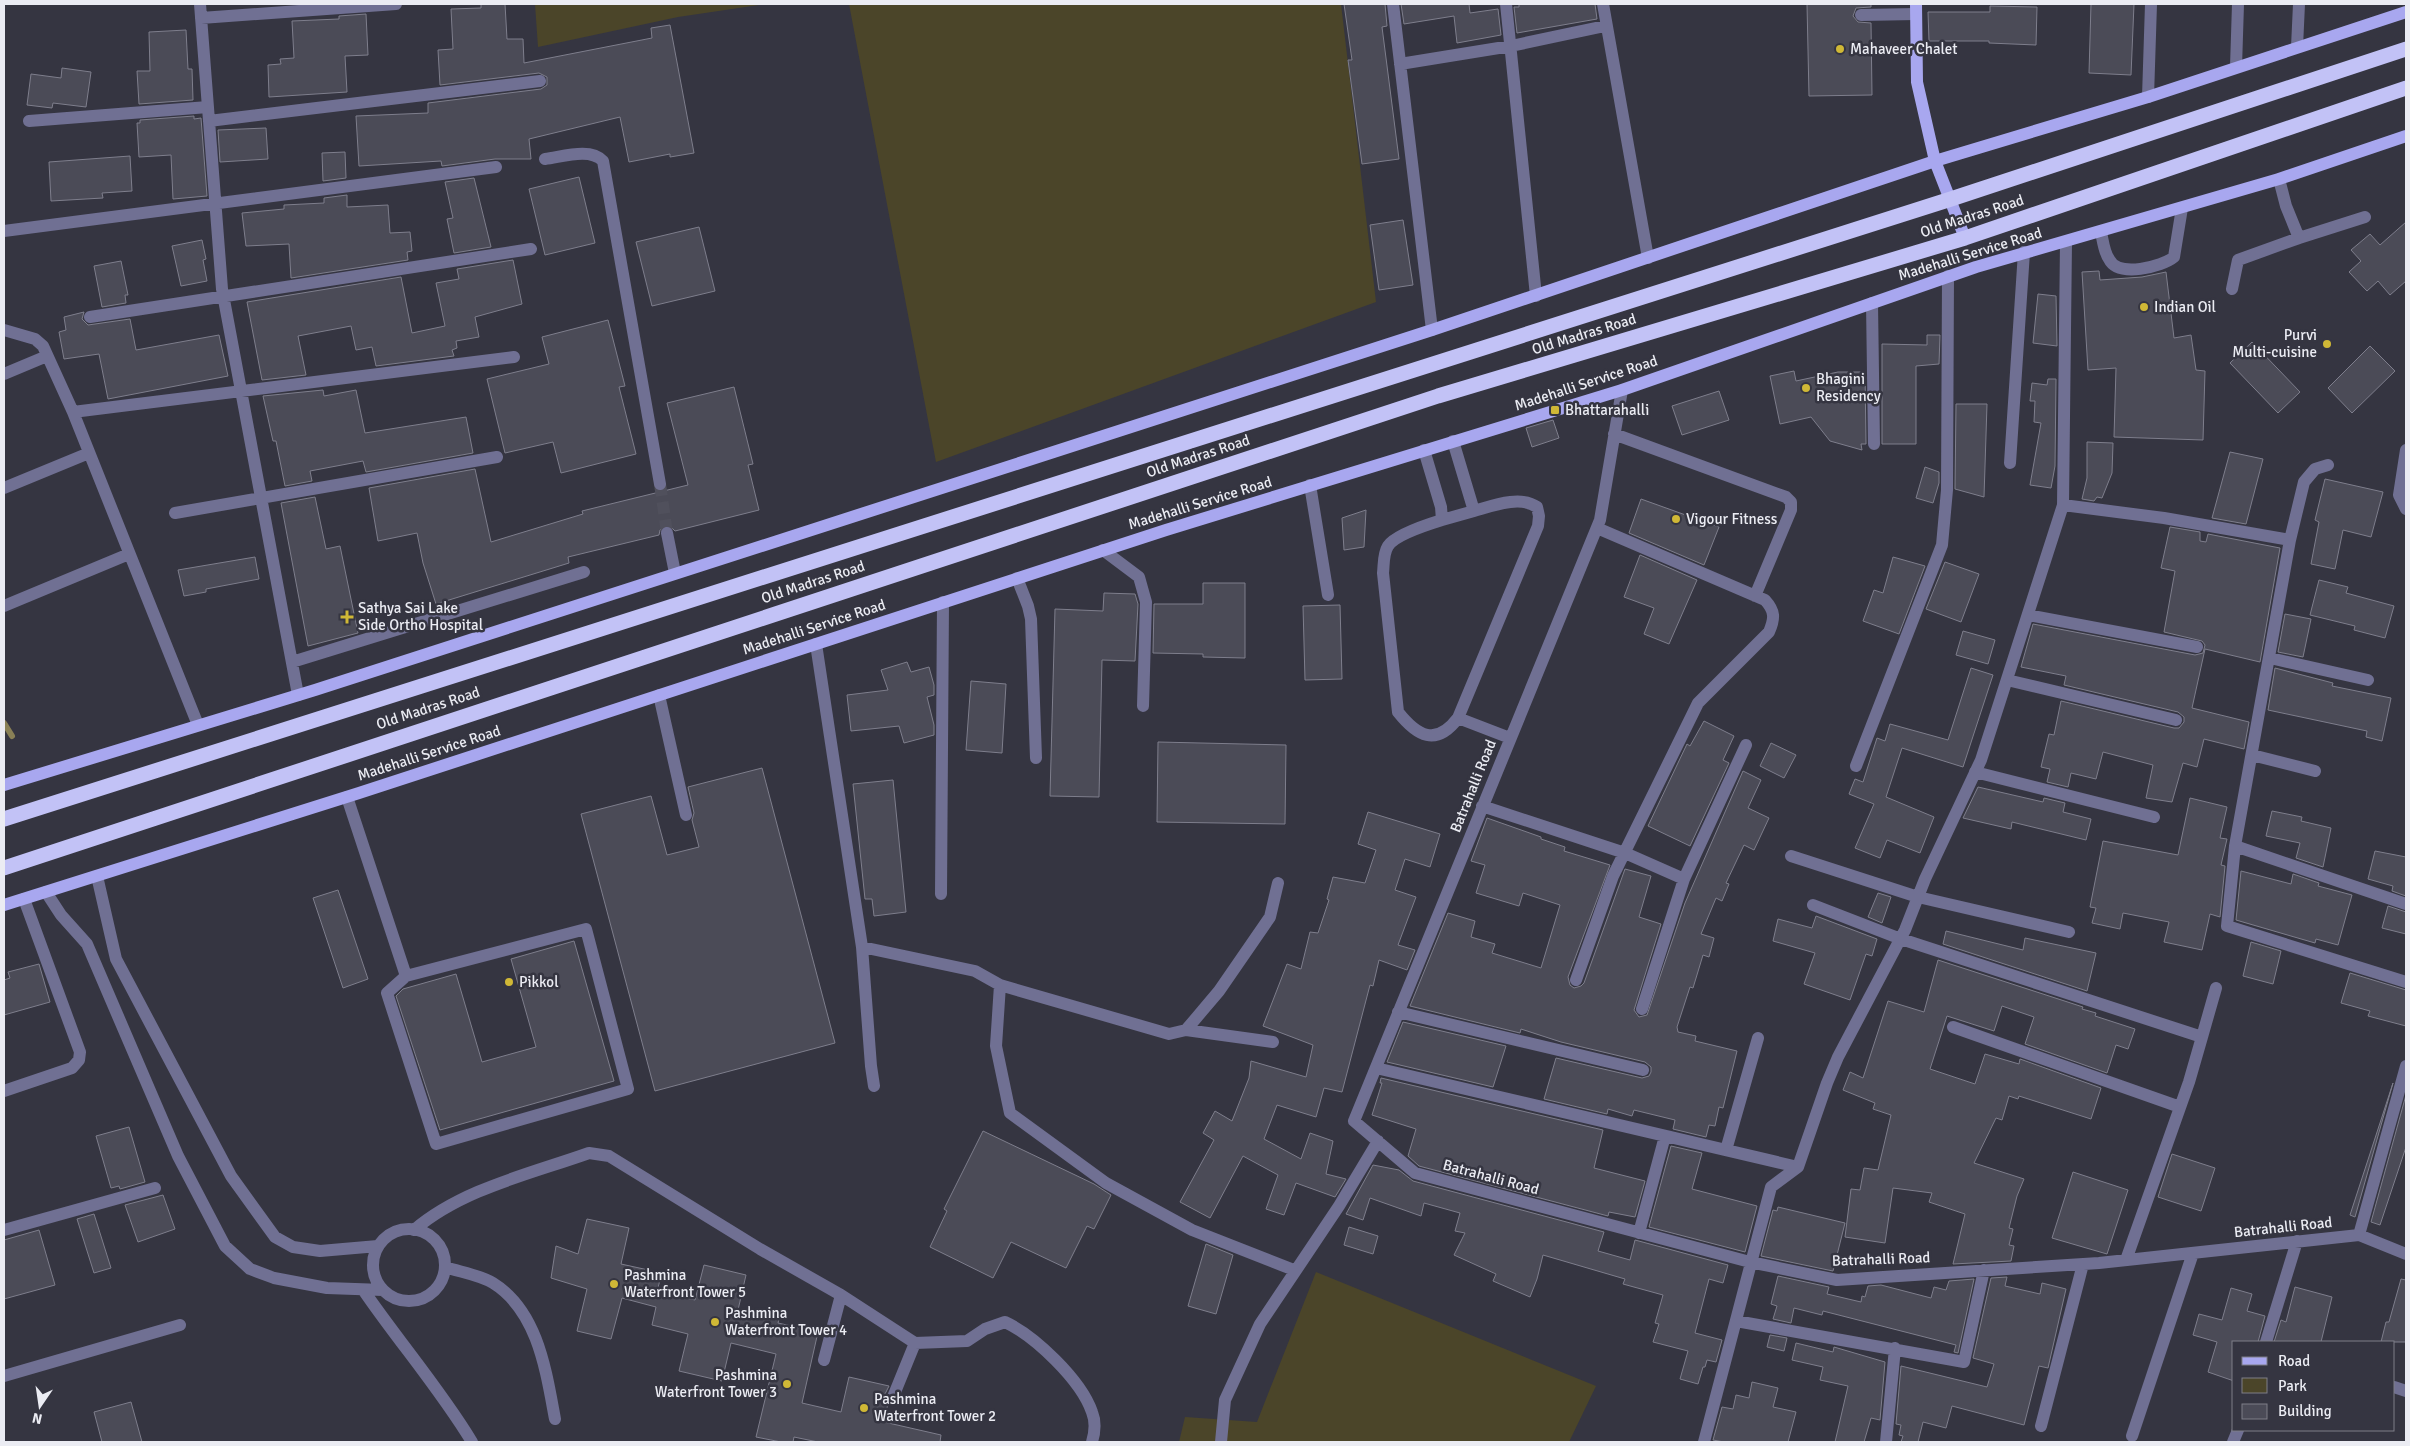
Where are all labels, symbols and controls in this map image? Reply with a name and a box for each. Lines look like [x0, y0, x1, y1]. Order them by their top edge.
place label: Mahaveer Chalet [1850, 40, 1958, 58]
marker: Mahaveer Chalet [1834, 43, 1846, 55]
street label: Old Madras Road [1918, 191, 2026, 241]
street label: Madehalli Service Road [1896, 224, 2044, 284]
place label: Indian Oil [2154, 298, 2216, 316]
marker: Indian Oil [2138, 301, 2150, 313]
street label: Old Madras Road [1530, 310, 1638, 358]
place label: Purvi Multi-cuisine [2232, 326, 2317, 361]
marker: Purvi Multi-cuisine [2321, 338, 2333, 350]
street label: Madehalli Service Road [1512, 351, 1660, 415]
place label: Bhagini Residency [1816, 370, 1881, 405]
marker: Bhagini Residency [1800, 382, 1812, 394]
place label: Bhattarahalli [1565, 401, 1649, 419]
marker: Bhattarahalli [1549, 404, 1561, 416]
street label: Old Madras Road [1144, 431, 1252, 481]
street label: Madehalli Service Road [1126, 473, 1274, 533]
place label: Vigour Fitness [1686, 510, 1778, 528]
marker: Vigour Fitness [1670, 513, 1682, 525]
street label: Old Madras Road [759, 557, 867, 607]
street label: Madehalli Service Road [740, 595, 888, 659]
place label: Sathya Sai Lake Side Ortho Hospital [358, 599, 483, 634]
marker: Sathya Sai Lake Side Ortho Hospital [340, 610, 354, 624]
street label: Old Madras Road [374, 683, 482, 733]
street label: Madehalli Service Road [355, 721, 503, 785]
street label: Batrahalli Road [1446, 737, 1500, 835]
place label: Pikkol [519, 973, 559, 991]
marker: Pikkol [503, 976, 515, 988]
street label: Batrahalli Road [1441, 1156, 1541, 1198]
street label: Batrahalli Road [2233, 1213, 2333, 1241]
street label: Batrahalli Road [1831, 1248, 1931, 1270]
place label: Pashmina Waterfront Tower 5 [624, 1266, 746, 1301]
marker: Pashmina Waterfront Tower 5 [608, 1278, 620, 1290]
place label: Pashmina Waterfront Tower 4 [725, 1304, 847, 1339]
marker: Pashmina Waterfront Tower 4 [709, 1316, 721, 1328]
legend [2232, 1341, 2395, 1431]
text: Road [2278, 1352, 2310, 1370]
place label: Pashmina Waterfront Tower 3 [655, 1366, 777, 1401]
text: Park [2278, 1377, 2307, 1395]
marker: Pashmina Waterfront Tower 3 [781, 1378, 793, 1390]
north arrow [15, 1381, 65, 1431]
place label: Pashmina Waterfront Tower 2 [874, 1390, 996, 1425]
marker: Pashmina Waterfront Tower 2 [858, 1402, 870, 1414]
text: Building [2278, 1402, 2332, 1420]
text: N [31, 1409, 44, 1428]

